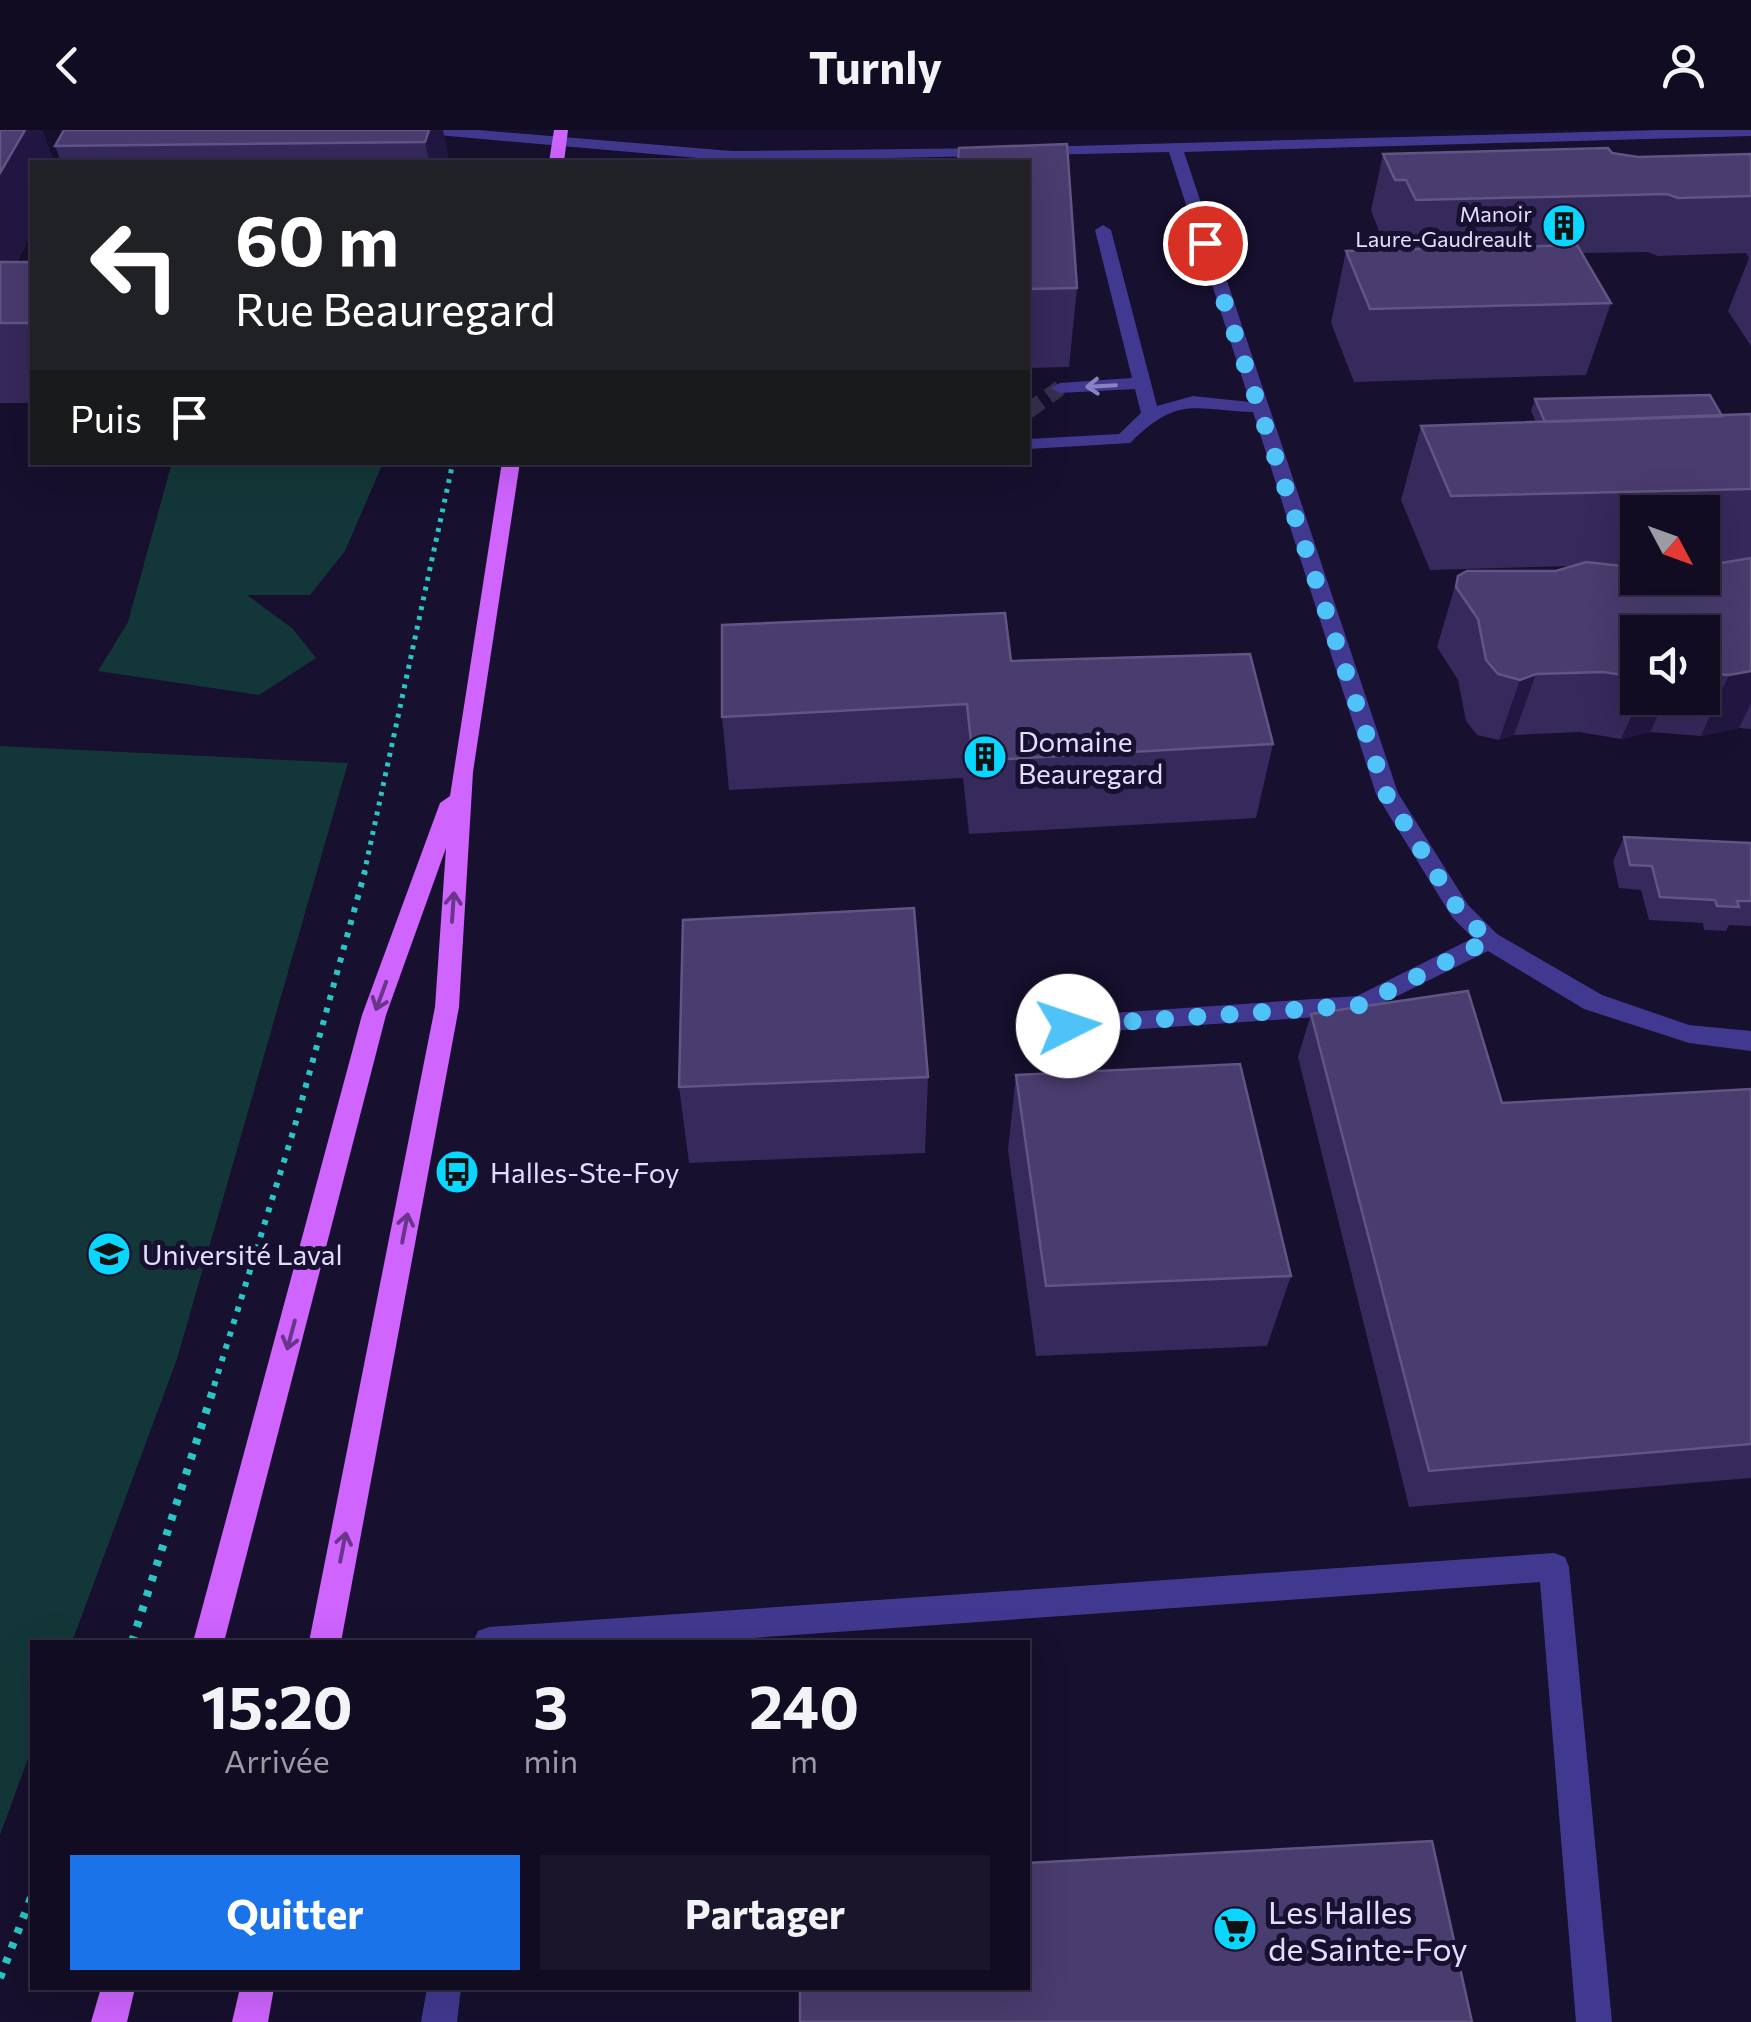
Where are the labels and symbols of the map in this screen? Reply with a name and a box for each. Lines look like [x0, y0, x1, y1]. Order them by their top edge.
place label: Manoir Laure-Gaudreault [1355, 200, 1532, 252]
pin [1163, 201, 1248, 286]
building icon: Manoir Laure-Gaudreault [1541, 203, 1587, 249]
one-way arrow [1086, 377, 1118, 396]
north arrow [1620, 495, 1720, 595]
place label: Domaine Beauregard [1018, 724, 1163, 790]
building icon: Domaine Beauregard [962, 734, 1008, 780]
one-way arrow [444, 891, 463, 923]
position arrow [1016, 974, 1120, 1078]
one-way arrow [371, 979, 389, 1010]
bus stop icon: Halles-Ste-Foy [434, 1149, 480, 1195]
place label: Halles-Ste-Foy [490, 1155, 679, 1189]
one-way arrow [396, 1212, 415, 1244]
school or university icon: Université Laval [86, 1231, 132, 1277]
place label: Université Laval [142, 1237, 343, 1271]
one-way arrow [281, 1319, 300, 1350]
one-way arrow [335, 1532, 354, 1564]
place label: Les Halles de Sainte-Foy [1268, 1891, 1468, 1968]
supermarket icon: Les Halles de Sainte-Foy [1212, 1906, 1258, 1952]

